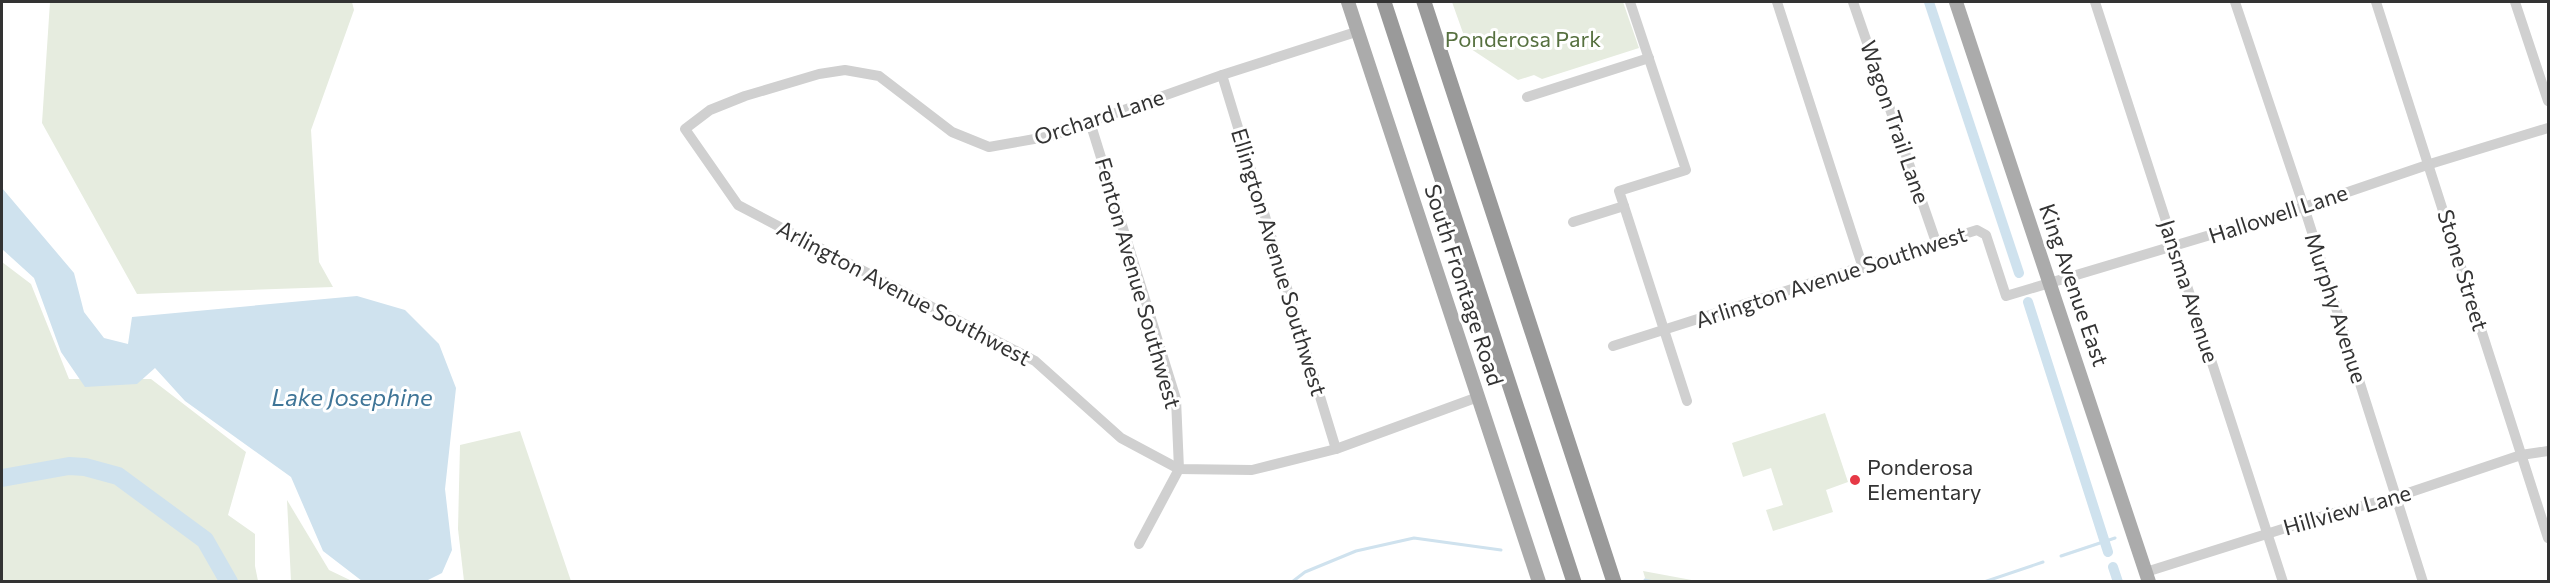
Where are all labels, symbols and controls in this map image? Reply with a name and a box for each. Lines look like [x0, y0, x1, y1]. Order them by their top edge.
park label: Ponderosa Park [1445, 25, 1601, 52]
street label: Wagon Trail Lane [1855, 37, 1936, 207]
street label: Orchard Lane [1030, 83, 1167, 150]
street label: Ellington Avenue Southwest [1226, 125, 1333, 399]
street label: Fenton Avenue Southwest [1090, 154, 1187, 412]
street label: Hallowell Lane [2205, 178, 2351, 249]
street label: South Frontage Road [1419, 181, 1510, 389]
street label: King Avenue East [2034, 200, 2115, 370]
street label: Stone Street [2432, 206, 2495, 334]
street label: Arlington Avenue Southwest [773, 214, 1036, 371]
street label: Jansma Avenue [2154, 216, 2225, 366]
street label: Arlington Avenue Southwest [1692, 220, 1970, 333]
street label: Murphy Avenue [2299, 229, 2373, 386]
water label: Lake Josephine [271, 382, 433, 411]
place label: Ponderosa Elementary [1867, 453, 1981, 505]
marker: Ponderosa Elementary [1848, 473, 1862, 487]
street label: Hillview Lane [2280, 478, 2414, 541]

